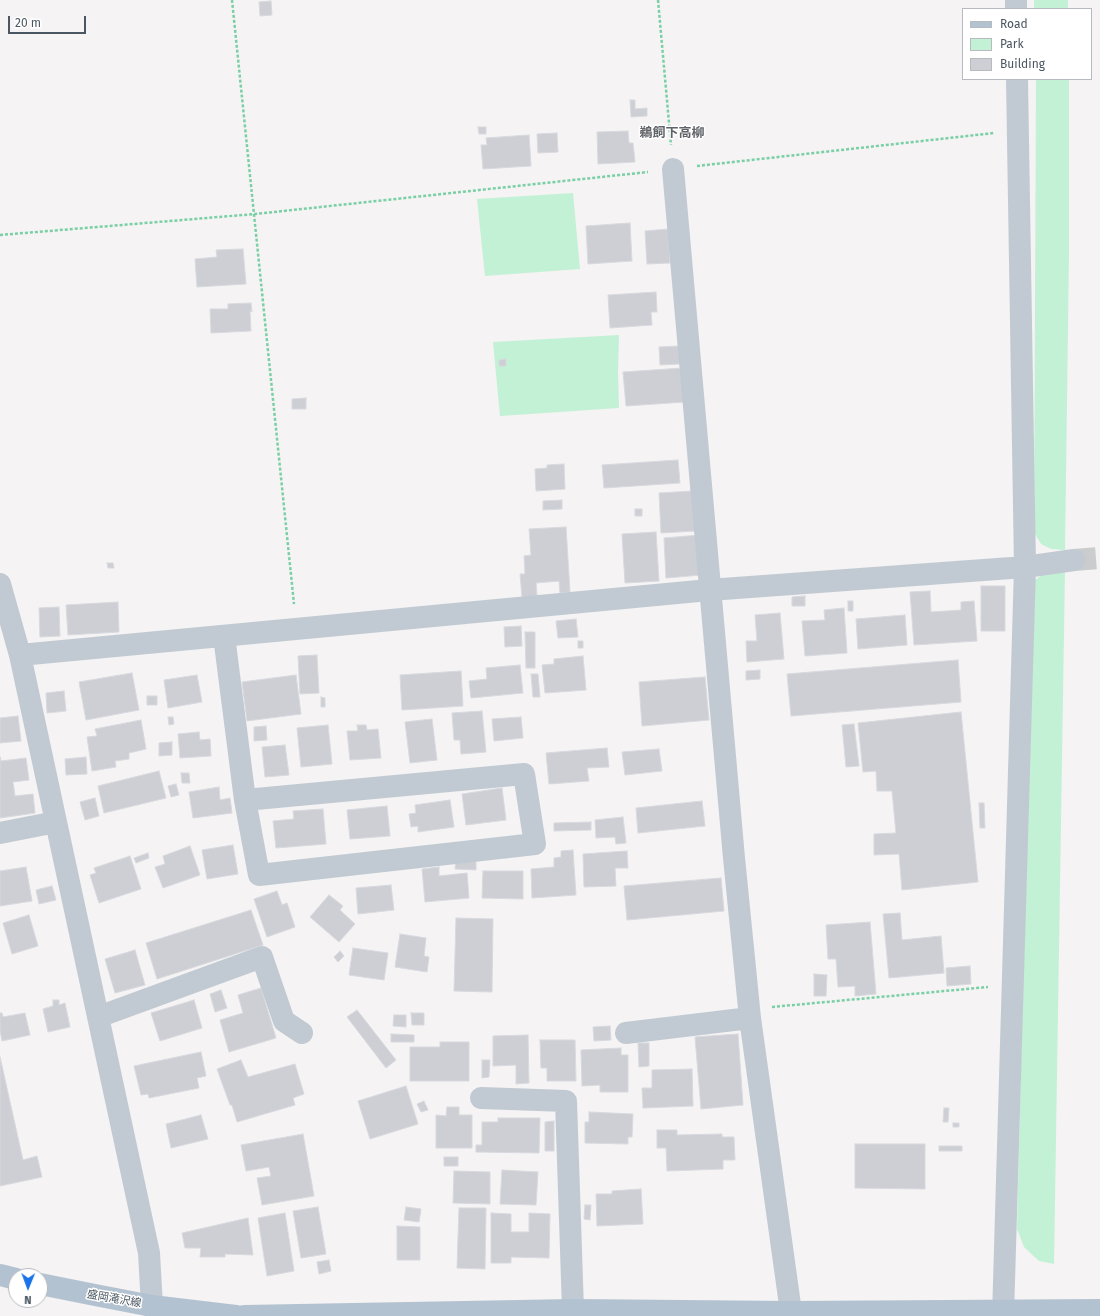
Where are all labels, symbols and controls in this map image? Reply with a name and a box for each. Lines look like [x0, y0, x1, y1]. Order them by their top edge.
scale bar [10, 8, 88, 34]
legend [962, 8, 1092, 80]
text: 20 m [15, 16, 41, 30]
text: Road [1000, 17, 1028, 31]
text: Park [1000, 37, 1024, 51]
text: Building [1000, 57, 1045, 71]
district label: 鵜飼下高柳 [640, 125, 704, 141]
north arrow [8, 1268, 48, 1308]
street label: 盛岡滝沢線 [86, 1288, 142, 1310]
text: N [24, 1293, 32, 1306]

